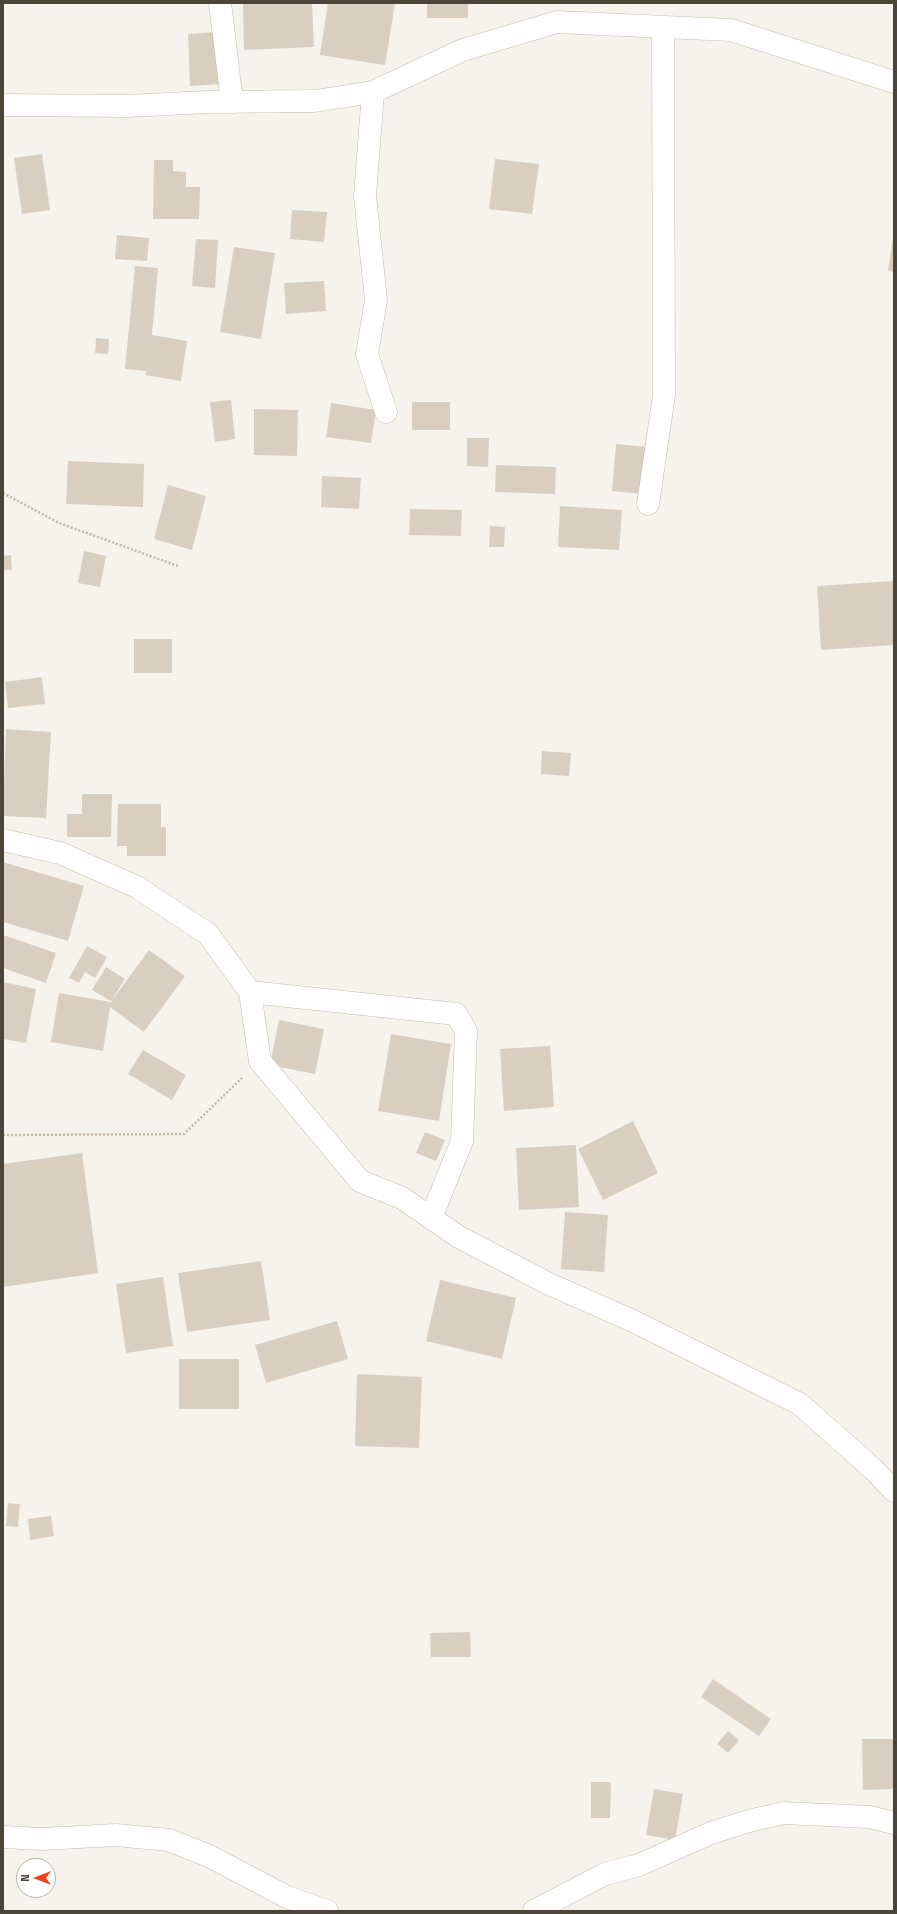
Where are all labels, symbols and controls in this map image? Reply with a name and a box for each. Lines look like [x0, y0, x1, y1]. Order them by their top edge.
north arrow [16, 1858, 56, 1898]
text: N [18, 1874, 32, 1882]

